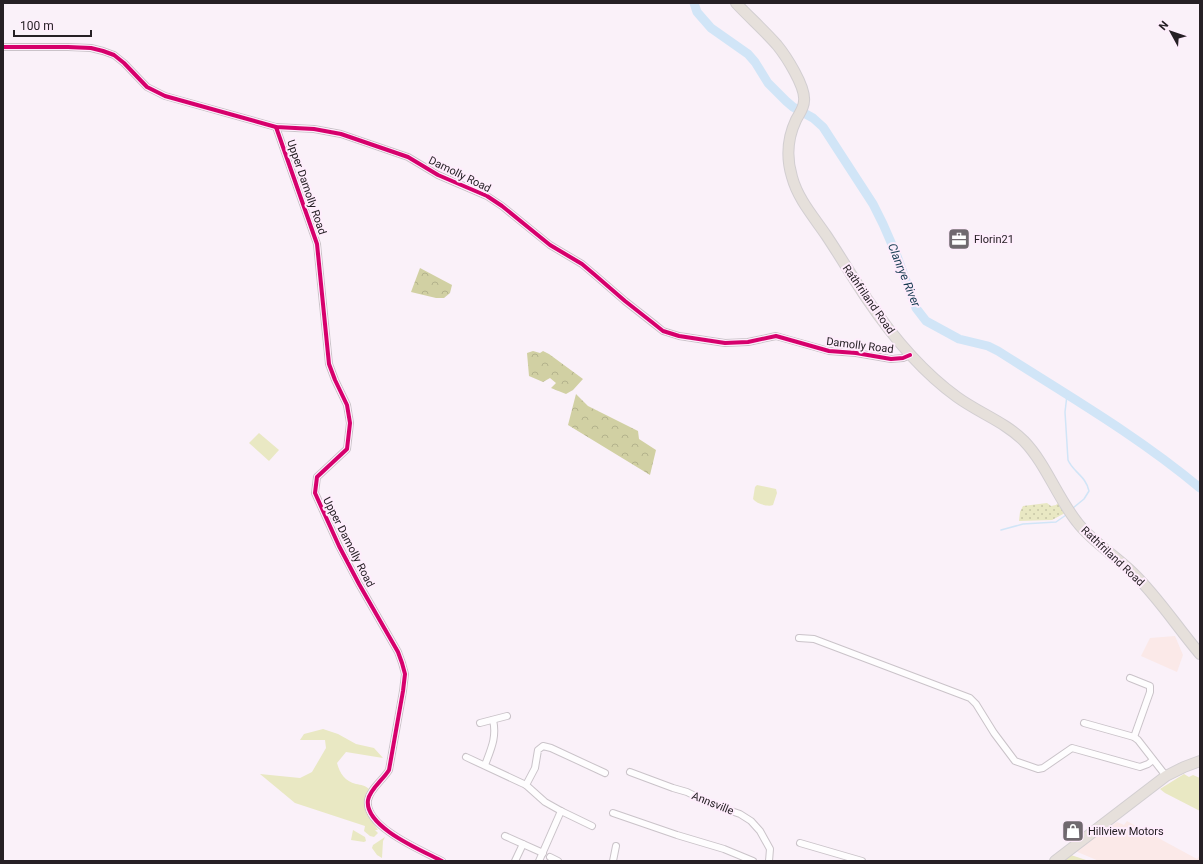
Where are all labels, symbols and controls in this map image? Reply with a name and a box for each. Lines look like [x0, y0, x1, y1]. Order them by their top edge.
scale bar [14, 12, 91, 38]
north arrow [1151, 12, 1191, 52]
text: 100 m [20, 19, 54, 33]
text: N [1156, 19, 1171, 33]
street label: Upper Damolly Road [284, 138, 329, 236]
street label: Damolly Road [427, 154, 493, 195]
office icon: Florin21 [946, 226, 972, 252]
place label: Florin21 [974, 233, 1014, 246]
water label: Clanrye River [885, 241, 924, 310]
street label: Rathfriland Road [840, 262, 897, 336]
street label: Damolly Road [826, 335, 894, 356]
street label: Upper Damolly Road [320, 495, 377, 589]
street label: Rathfriland Road [1078, 524, 1147, 589]
street label: Annsville [690, 789, 736, 818]
shop icon: Hillview Motors [1060, 818, 1086, 844]
place label: Hillview Motors [1088, 825, 1164, 838]

